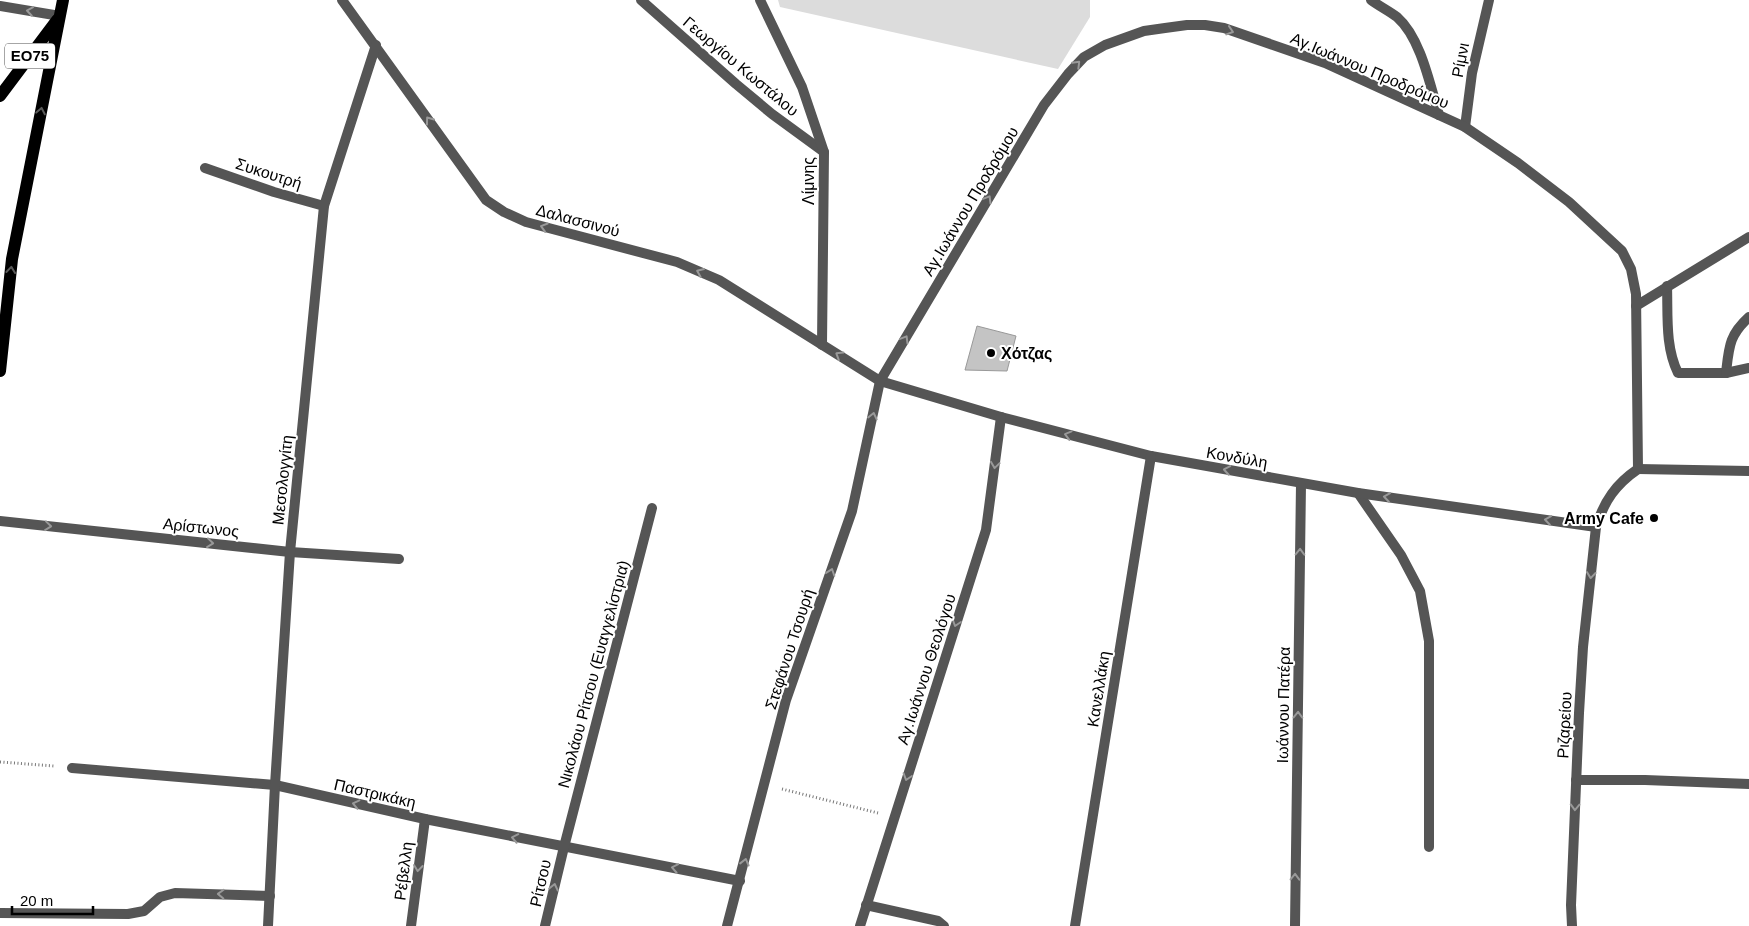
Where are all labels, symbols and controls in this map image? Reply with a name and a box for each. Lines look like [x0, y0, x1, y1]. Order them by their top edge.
one-way arrow [26, 6, 34, 16]
street label: Γεωργίου Κωστάλου [680, 13, 802, 119]
one-way arrow [1226, 25, 1234, 35]
street label: Αγ.Ιωάννου Προδρόμου [1288, 29, 1452, 112]
street label: Ρίμνι [1449, 41, 1472, 79]
road number: ΕΟ75 [5, 44, 55, 68]
one-way arrow [1072, 61, 1081, 70]
one-way arrow [35, 106, 46, 115]
one-way arrow [426, 116, 435, 126]
street label: Αγ.Ιωάννου Προδρόμου [919, 124, 1022, 279]
street label: Συκουτρή [234, 155, 304, 192]
street label: Λίμνης [800, 157, 817, 205]
one-way arrow [982, 196, 992, 205]
street label: Δαλασσινού [534, 201, 622, 240]
one-way arrow [540, 223, 549, 233]
one-way arrow [5, 266, 16, 274]
one-way arrow [696, 267, 705, 278]
one-way arrow [899, 336, 909, 345]
place label: Χότζας [1001, 345, 1052, 363]
marker: Χότζας [985, 347, 997, 359]
one-way arrow [836, 352, 845, 362]
one-way arrow [867, 411, 878, 420]
one-way arrow [1065, 430, 1073, 440]
street label: Μεσολογγίτη [269, 434, 296, 526]
street label: Κονδύλη [1205, 444, 1269, 471]
one-way arrow [990, 461, 1000, 470]
one-way arrow [1222, 465, 1231, 476]
one-way arrow [1383, 492, 1391, 503]
place label: Army Cafe [1564, 510, 1644, 527]
marker: Army Cafe [1648, 512, 1660, 524]
street label: Αρίστωνος [162, 515, 240, 540]
one-way arrow [1544, 515, 1552, 526]
one-way arrow [45, 520, 53, 531]
one-way arrow [206, 538, 214, 549]
one-way arrow [1295, 548, 1305, 556]
street label: Νικολάου Ρίτσου (Ευαγγελίστρια) [555, 558, 632, 790]
one-way arrow [825, 568, 835, 577]
one-way arrow [1586, 572, 1597, 580]
street label: Στεφάνου Τσουρή [762, 587, 817, 711]
street label: Αγ.Ιωάννου Θεολόγου [894, 592, 959, 747]
one-way arrow [952, 618, 962, 626]
street label: Ιωάννου Πατέρα [1274, 646, 1293, 764]
street label: Κανελλάκη [1084, 650, 1113, 728]
street label: Ριζαρείου [1554, 691, 1576, 759]
one-way arrow [1293, 711, 1303, 718]
one-way arrow [903, 773, 913, 781]
street label: Παστρικάκη [332, 776, 418, 811]
one-way arrow [352, 799, 361, 810]
one-way arrow [1570, 804, 1580, 812]
one-way arrow [511, 833, 519, 843]
street label: Ρέβελλη [391, 841, 416, 901]
street label: Ρίτσου [527, 858, 554, 908]
one-way arrow [739, 858, 749, 867]
one-way arrow [414, 863, 424, 872]
one-way arrow [670, 864, 679, 874]
one-way arrow [1290, 873, 1301, 881]
one-way arrow [548, 882, 559, 891]
scale bar [12, 884, 94, 916]
one-way arrow [217, 889, 225, 900]
text: 20 m [20, 892, 53, 909]

